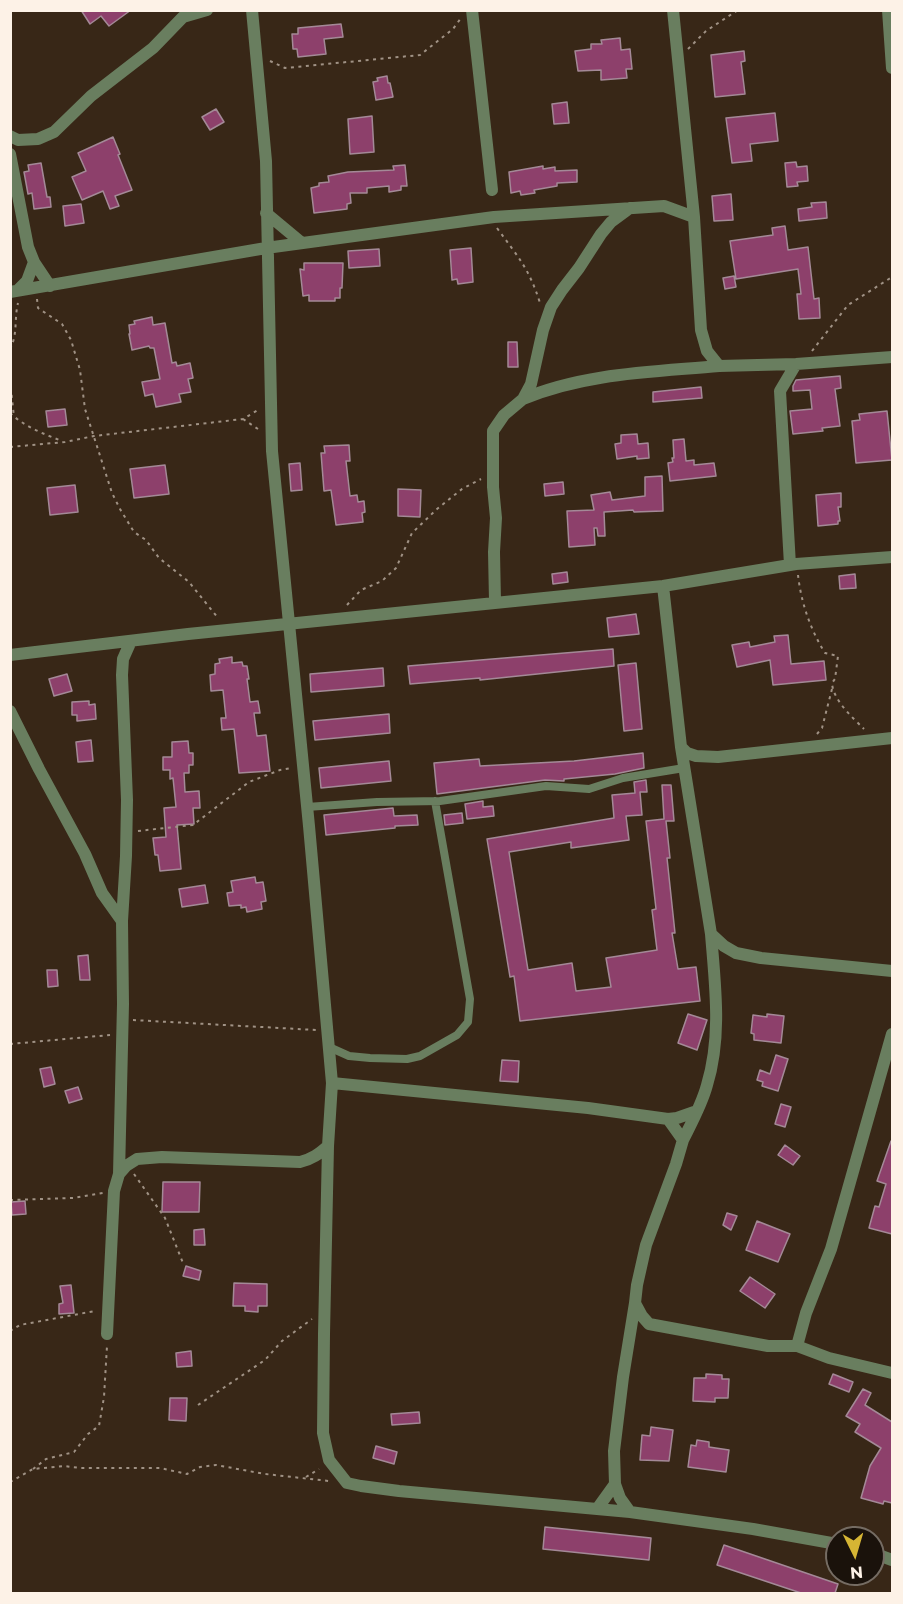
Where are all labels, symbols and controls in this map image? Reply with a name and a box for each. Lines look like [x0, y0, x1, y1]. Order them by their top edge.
north arrow [825, 1526, 885, 1586]
text: N [849, 1562, 864, 1582]

